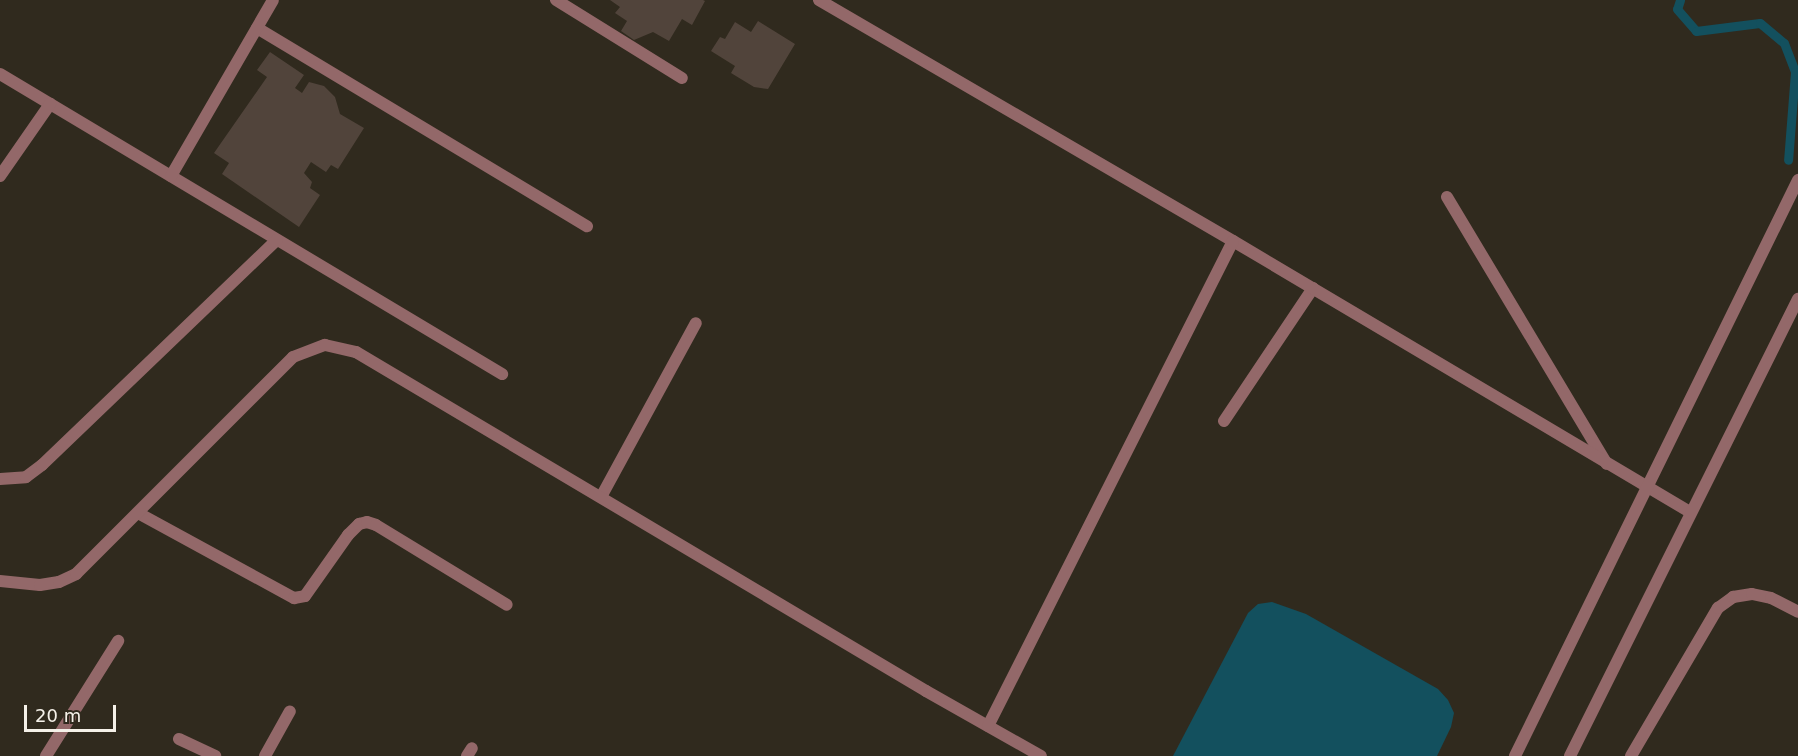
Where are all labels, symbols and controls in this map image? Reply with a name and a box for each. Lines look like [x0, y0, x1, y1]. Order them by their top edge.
scale bar [27, 693, 118, 731]
text: 20 m [35, 705, 81, 726]

